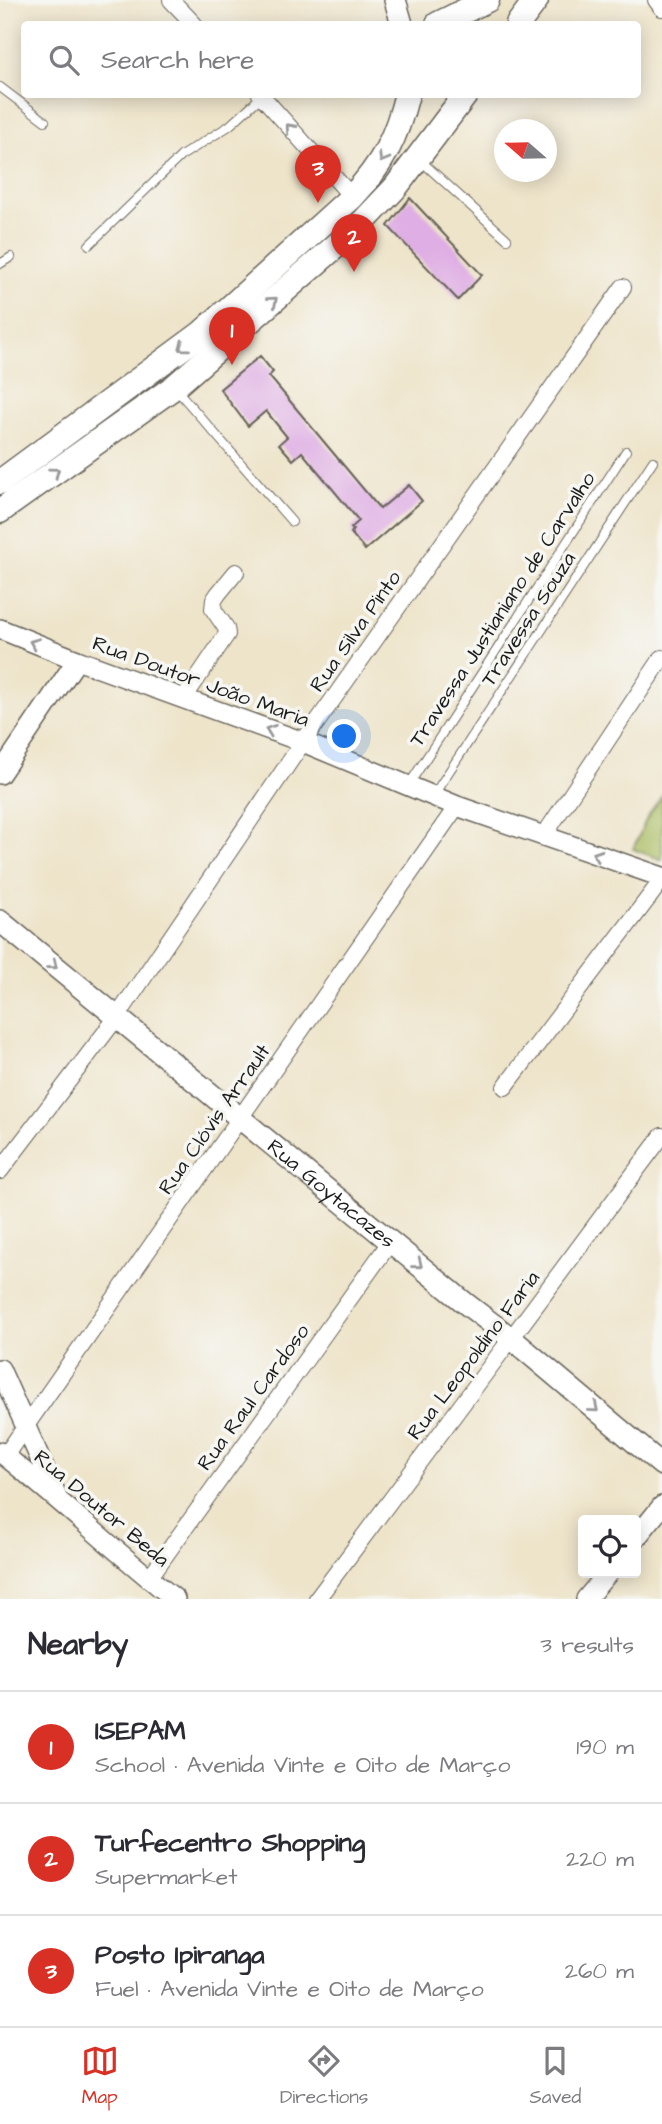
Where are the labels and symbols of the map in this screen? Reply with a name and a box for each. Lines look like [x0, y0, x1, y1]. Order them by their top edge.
north arrow [494, 119, 557, 182]
one-way arrow [286, 123, 298, 136]
pin: 3 [295, 145, 341, 203]
one-way arrow [378, 151, 391, 163]
pin: 2 [331, 214, 377, 272]
one-way arrow [265, 297, 278, 309]
pin: 1 [209, 307, 255, 365]
one-way arrow [178, 339, 191, 351]
street label: Travessa Justianiano de Carvalho [402, 466, 602, 752]
one-way arrow [48, 467, 60, 480]
street label: Travessa Souza [474, 546, 583, 692]
street label: Rua Silva Pinto [303, 565, 408, 698]
street label: Rua Doutor João Maria [89, 629, 313, 734]
one-way arrow [29, 637, 41, 651]
your location [327, 719, 361, 753]
one-way arrow [265, 724, 277, 738]
one-way arrow [592, 849, 604, 863]
one-way arrow [45, 956, 57, 969]
street label: Rua Clóvis Arrault [152, 1038, 277, 1200]
street label: Rua Goytacazes [261, 1132, 401, 1255]
one-way arrow [410, 1256, 423, 1268]
street label: Rua Leopoldino Faria [400, 1265, 548, 1446]
street label: Rua Raul Cardoso [190, 1318, 317, 1477]
one-way arrow [586, 1400, 599, 1412]
street label: Rua Doutor Beda [28, 1443, 176, 1574]

